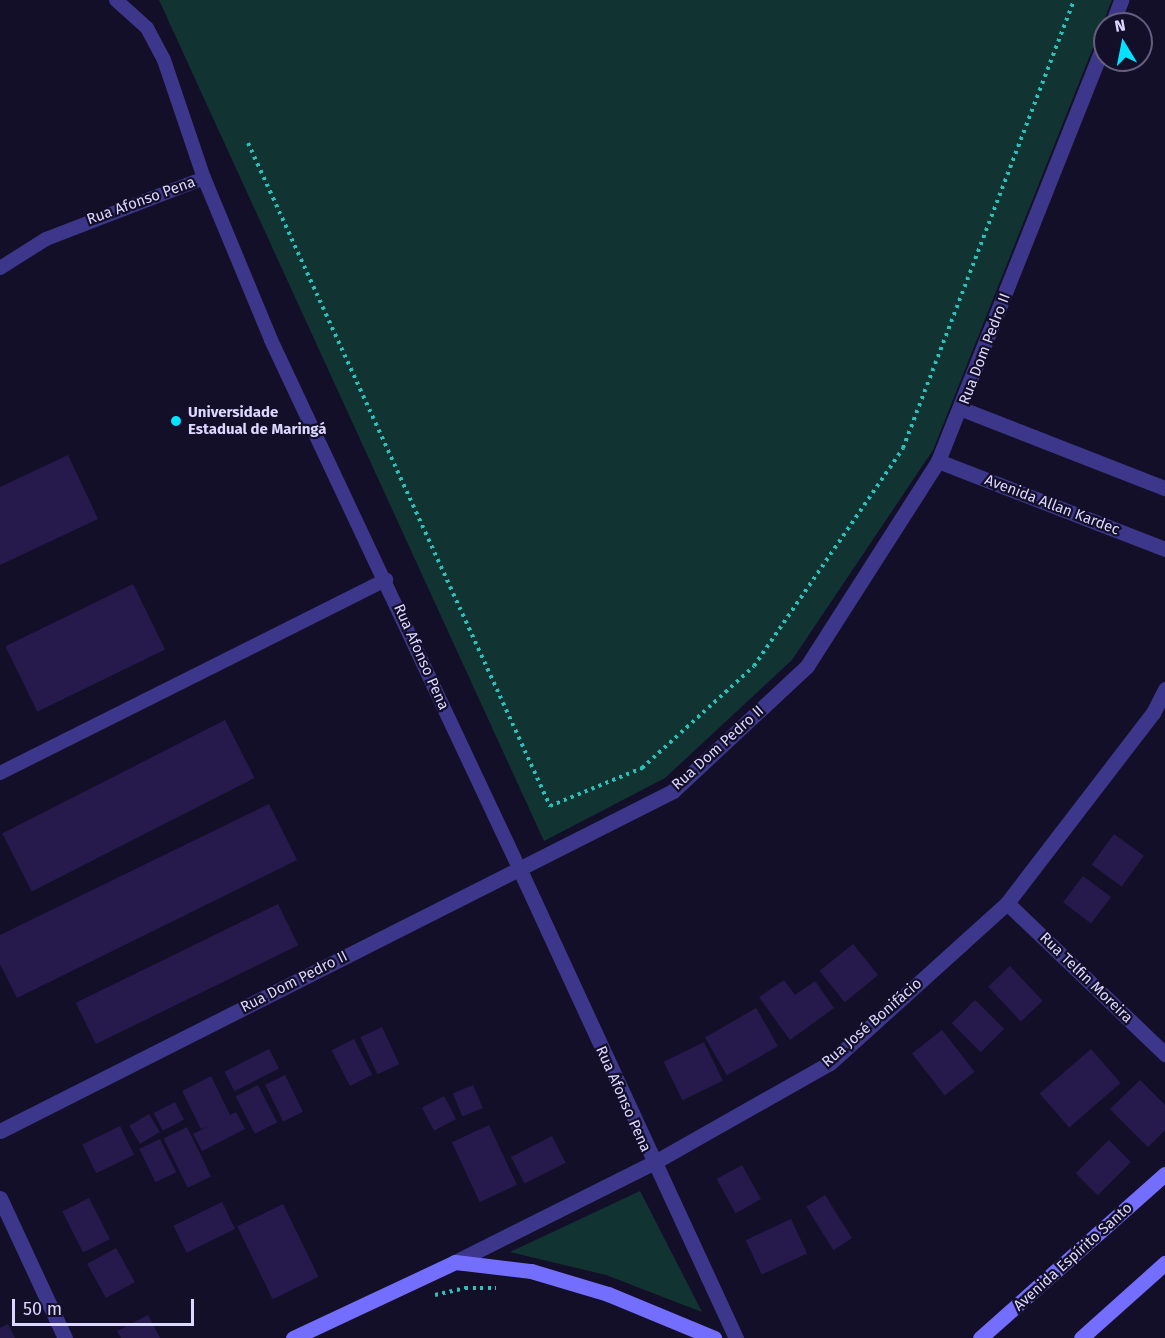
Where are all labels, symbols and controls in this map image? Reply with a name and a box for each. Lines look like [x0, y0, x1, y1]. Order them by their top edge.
north arrow [1093, 12, 1153, 72]
text: N [1113, 15, 1127, 36]
street label: Rua Afonso Pena [84, 173, 198, 229]
street label: Rua Dom Pedro II [956, 291, 1014, 407]
place label: Universidade Estadual de Maringá [188, 403, 326, 438]
marker: Universidade Estadual de Maringá [169, 414, 183, 428]
street label: Avenida Allan Kardec [982, 471, 1122, 539]
street label: Rua Afonso Pena [390, 601, 452, 713]
street label: Rua Dom Pedro II [668, 702, 768, 794]
street label: Rua Telfin Moreira [1036, 929, 1136, 1027]
street label: Rua Dom Pedro II [238, 947, 350, 1017]
street label: Rua José Bonifácio [818, 975, 926, 1071]
street label: Rua Afonso Pena [592, 1043, 654, 1155]
street label: Avenida Espírito Santo [1010, 1199, 1136, 1315]
scale bar [15, 1287, 196, 1325]
text: 50 m [23, 1298, 62, 1320]

